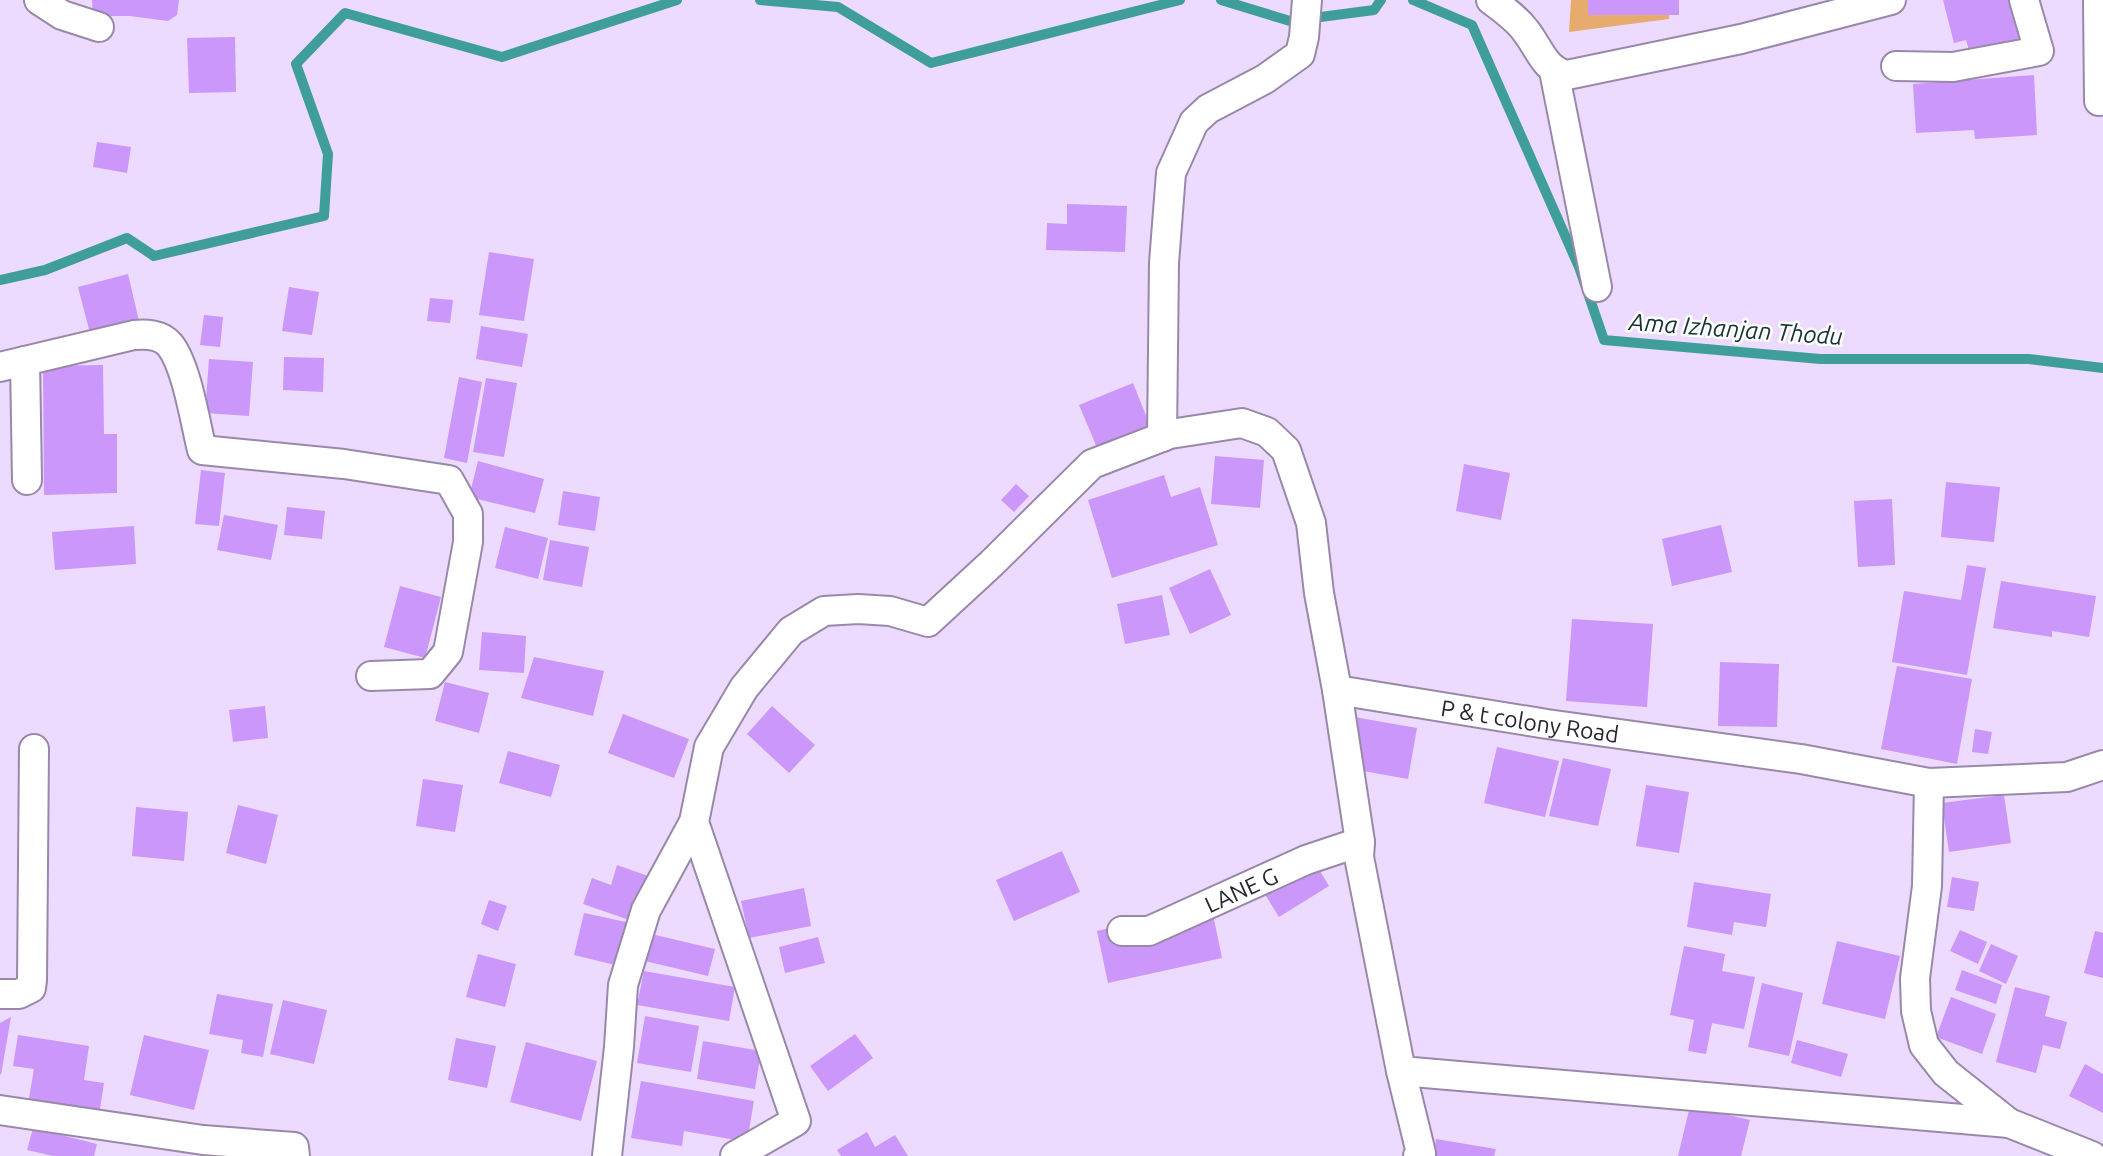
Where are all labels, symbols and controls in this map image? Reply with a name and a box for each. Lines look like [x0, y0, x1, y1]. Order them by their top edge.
water label: Ama Izhanjan Thodu [1627, 308, 1844, 350]
street label: P & t colony Road [1439, 695, 1620, 746]
street label: LANE G [1201, 862, 1281, 917]

